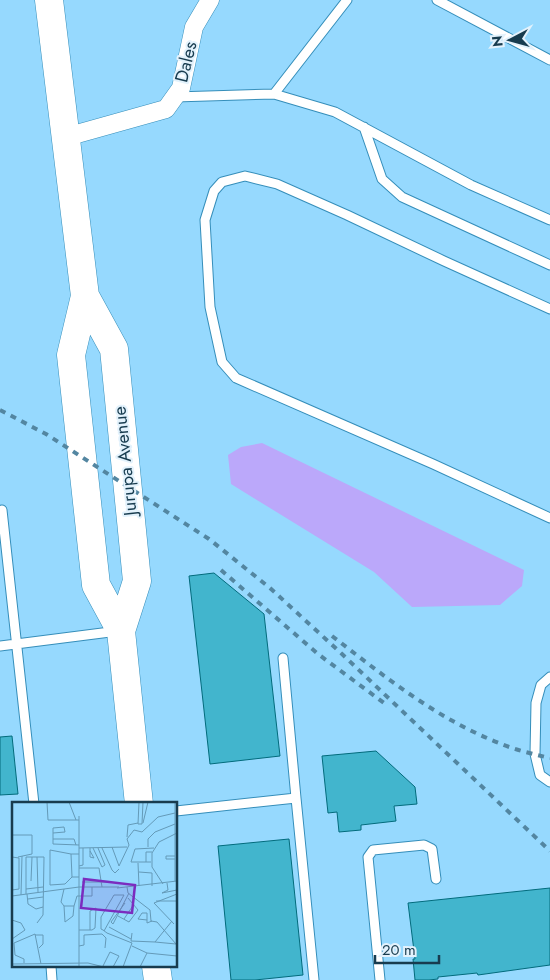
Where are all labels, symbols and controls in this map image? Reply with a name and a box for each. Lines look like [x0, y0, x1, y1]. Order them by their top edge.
north arrow [485, 15, 535, 65]
text: N [487, 35, 508, 48]
street label: Dales [168, 39, 204, 85]
street label: Jurupa Avenue [106, 405, 144, 519]
inset map [12, 802, 178, 968]
scale bar [375, 932, 439, 964]
text: 20 m [382, 939, 416, 961]

